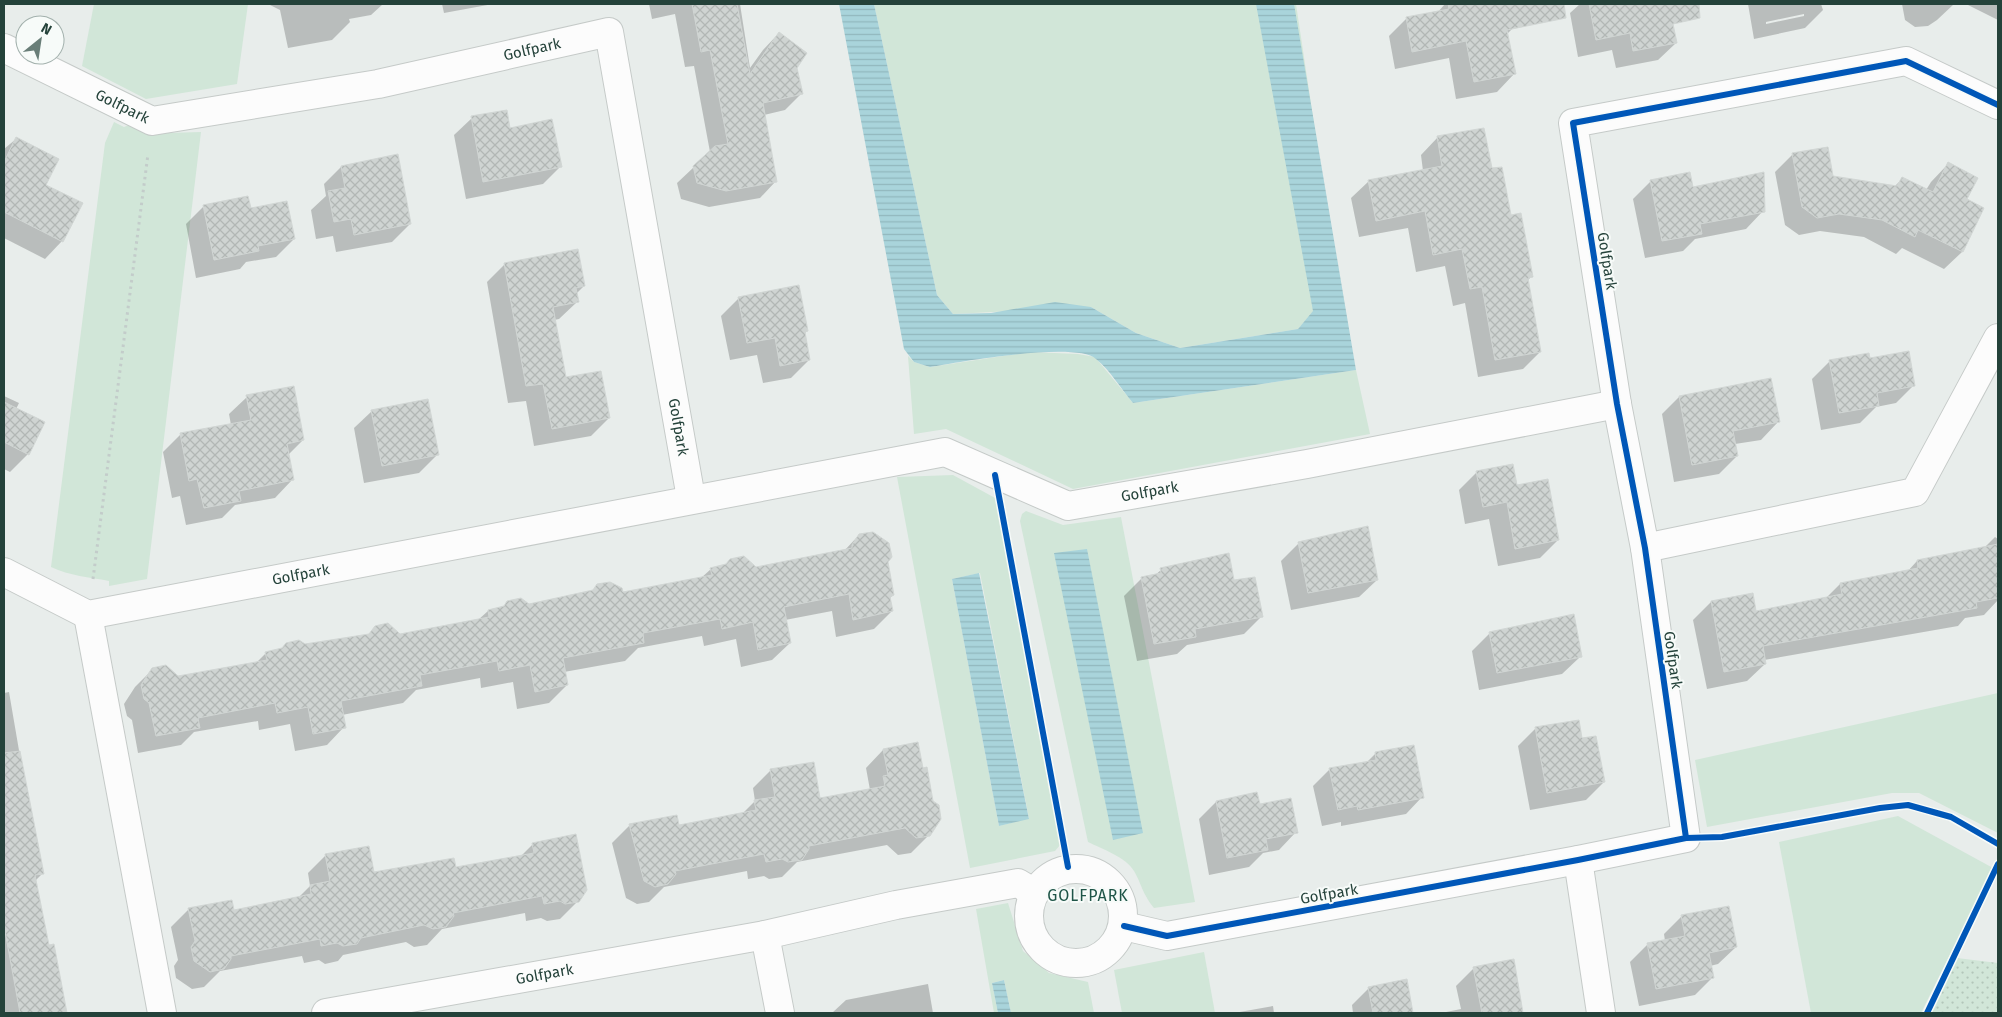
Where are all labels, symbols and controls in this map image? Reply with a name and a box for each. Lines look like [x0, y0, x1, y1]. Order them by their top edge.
north arrow [15, 15, 65, 65]
text: N [38, 19, 55, 39]
street label: Golfpark [502, 34, 563, 64]
street label: Golfpark [92, 85, 153, 127]
street label: Golfpark [1594, 231, 1620, 291]
street label: Golfpark [665, 397, 692, 458]
street label: Golfpark [1120, 478, 1180, 506]
street label: Golfpark [271, 560, 331, 589]
street label: Golfpark [1660, 630, 1686, 690]
street label: Golfpark [1299, 880, 1359, 908]
district label: GOLFPARK [1047, 886, 1129, 905]
street label: Golfpark [514, 960, 575, 988]

